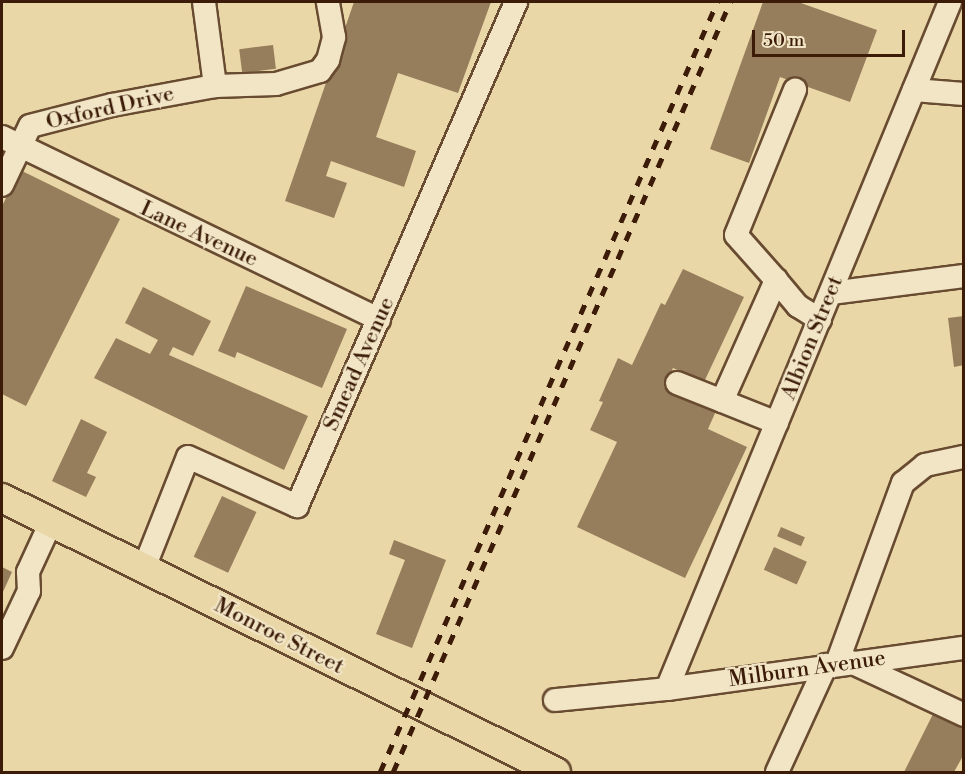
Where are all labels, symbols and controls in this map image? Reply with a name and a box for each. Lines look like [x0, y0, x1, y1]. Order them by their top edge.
scale bar [755, 18, 908, 56]
text: 50 m [763, 29, 804, 52]
street label: Oxford Drive [43, 80, 177, 136]
street label: Lane Avenue [136, 195, 262, 273]
street label: Albion Street [775, 272, 849, 404]
street label: Smead Avenue [318, 293, 400, 435]
street label: Monroe Street [210, 592, 348, 680]
street label: Milburn Avenue [727, 645, 887, 693]

